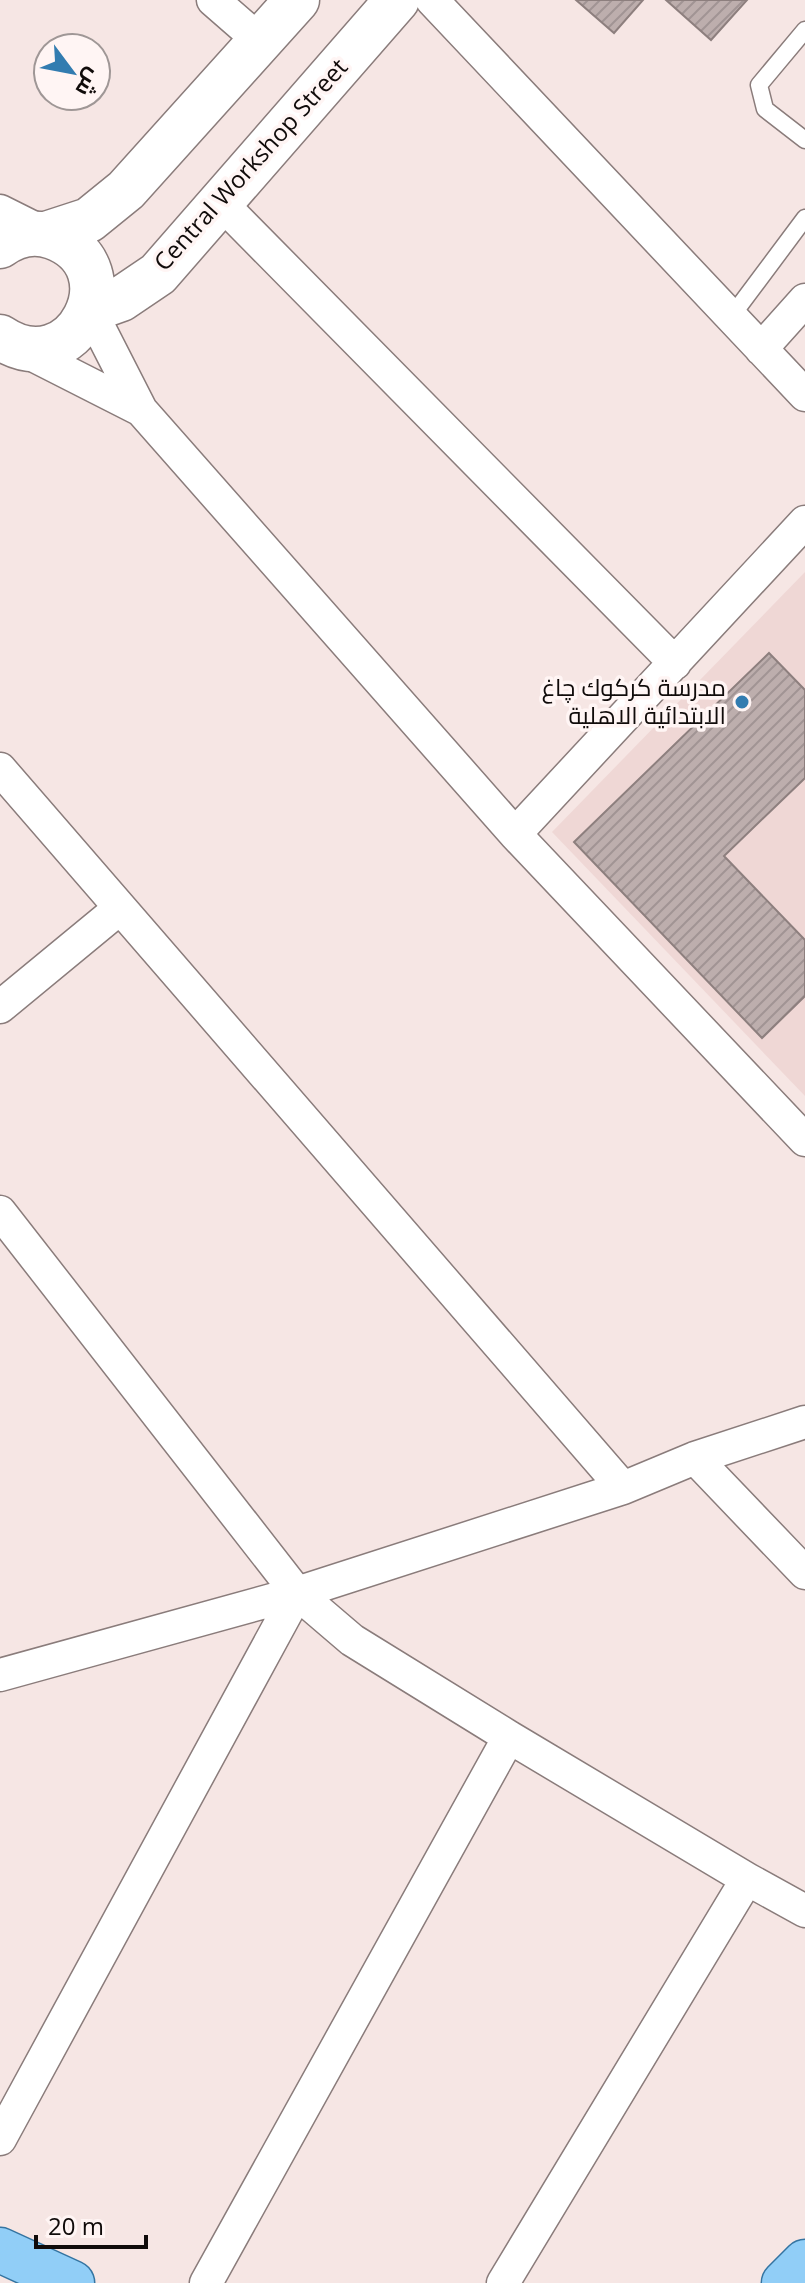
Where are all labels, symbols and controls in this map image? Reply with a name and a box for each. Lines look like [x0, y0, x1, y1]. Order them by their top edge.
north arrow [32, 32, 112, 112]
street label: Central Workshop Street [146, 51, 354, 277]
text: ش [70, 63, 110, 103]
place label: مدرسة كركوك چاغ الابتدائية الاهلية [542, 670, 726, 731]
marker: مدرسة كركوك چاغ الابتدائية الاهلية [733, 693, 751, 711]
scale bar [36, 2199, 146, 2249]
text: 20 m [48, 2209, 104, 2242]

